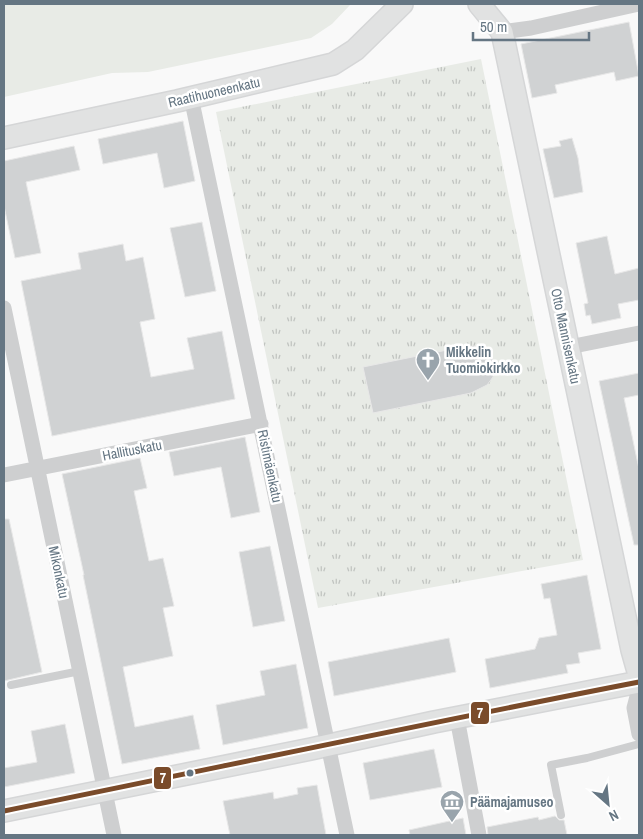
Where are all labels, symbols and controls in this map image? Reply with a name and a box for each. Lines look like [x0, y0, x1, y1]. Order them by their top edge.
scale bar [473, 10, 589, 42]
text: 50 m [480, 16, 507, 37]
street label: Raatihuoneenkatu [166, 73, 262, 111]
street label: Otto Mannisenkatu [547, 287, 585, 385]
place label: Mikkelin Tuomiokirkko [446, 343, 520, 377]
church icon: Mikkelin Tuomiokirkko [415, 347, 441, 381]
street label: Ristimäenkatu [254, 428, 286, 504]
street label: Hallituskatu [101, 435, 163, 465]
street label: Mikonkatu [45, 544, 73, 600]
line badge: 7 [470, 701, 490, 725]
text: 7 [477, 704, 484, 722]
line badge: 7 [153, 766, 172, 790]
unlabelled marker [185, 768, 195, 778]
text: 7 [160, 769, 167, 787]
north arrow [583, 779, 633, 829]
museum icon: Päämajamuseo [439, 789, 465, 823]
place label: Päämajamuseo [470, 793, 554, 811]
text: N [606, 806, 622, 825]

